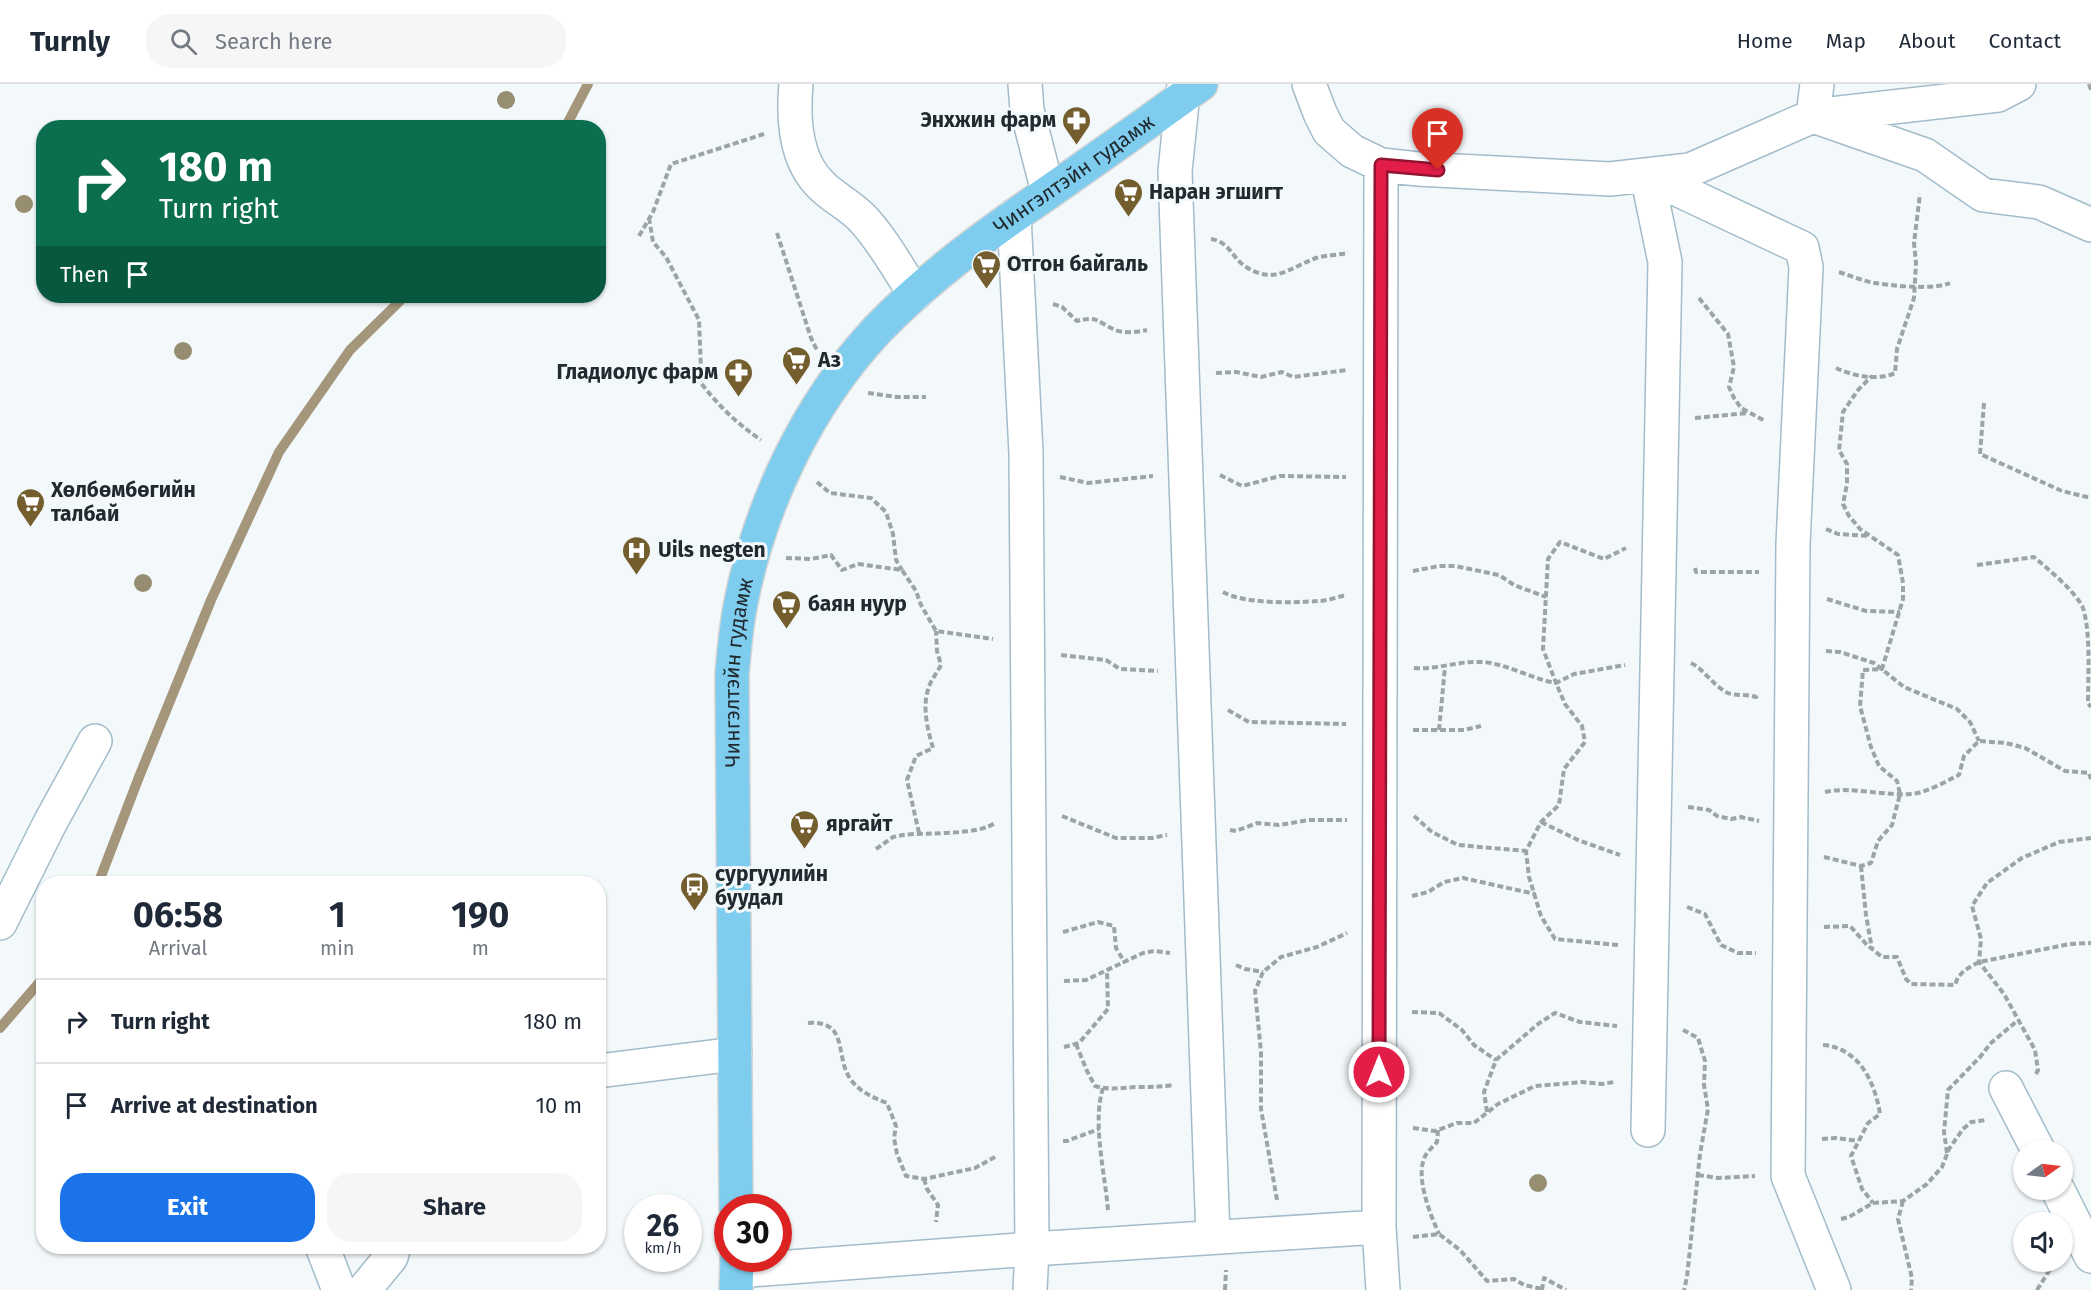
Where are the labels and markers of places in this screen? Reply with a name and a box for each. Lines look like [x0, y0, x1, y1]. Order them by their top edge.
pharmacy icon: Энхжин фарм [1061, 104, 1093, 146]
place label: Энхжин фарм [920, 107, 1056, 133]
pin [1412, 108, 1463, 170]
supermarket icon: Наран эгшигт [1112, 176, 1144, 218]
place label: Наран эгшигт [1149, 179, 1284, 205]
supermarket icon: Отгон байгаль [970, 248, 1002, 290]
place label: Отгон байгаль [1007, 251, 1148, 277]
supermarket icon: Аз [781, 344, 813, 386]
place label: Аз [817, 347, 841, 373]
pharmacy icon: Гладиолус фарм [723, 356, 755, 398]
place label: Гладиолус фарм [557, 359, 718, 385]
place label: Хөлбөмбөгийн талбай [50, 477, 196, 527]
supermarket icon: Хөлбөмбөгийн талбай [14, 486, 46, 528]
hospital icon: Uils negten [621, 534, 653, 576]
place label: Uils negten [658, 537, 766, 563]
supermarket icon: баян нуур [771, 588, 803, 630]
place label: баян нуур [808, 591, 907, 617]
supermarket icon: яргайт [789, 808, 821, 850]
place label: яргайт [826, 811, 893, 837]
place label: сургуулийн буудал [715, 861, 828, 911]
bus stop icon: сургуулийн буудал [678, 870, 710, 912]

